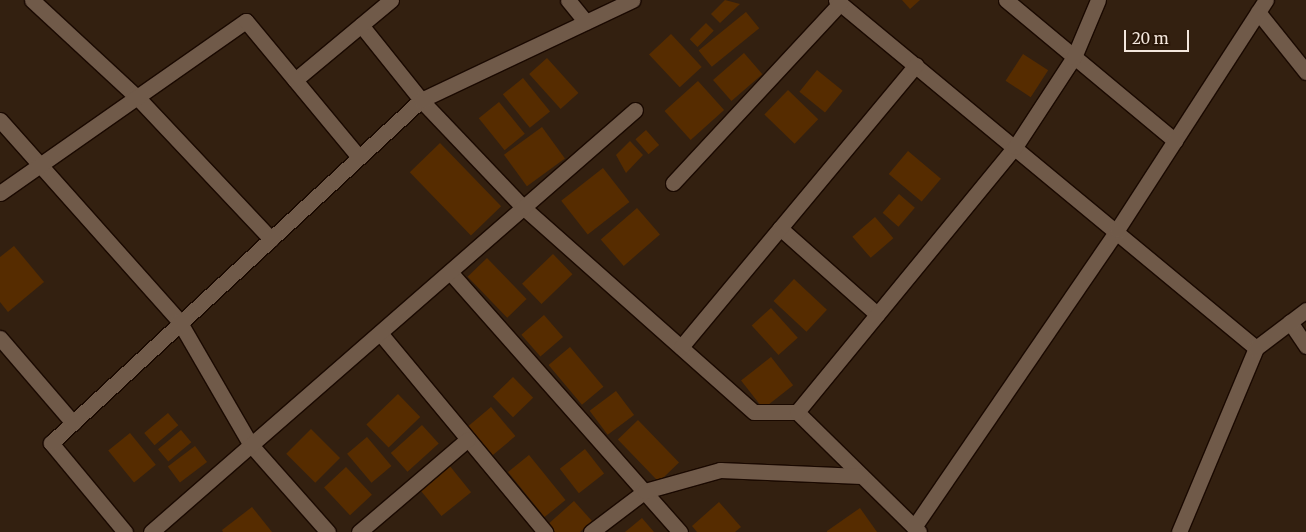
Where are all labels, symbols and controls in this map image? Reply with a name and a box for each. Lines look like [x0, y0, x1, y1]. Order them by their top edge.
scale bar [1126, 20, 1191, 52]
text: 20 m [1132, 29, 1169, 48]

